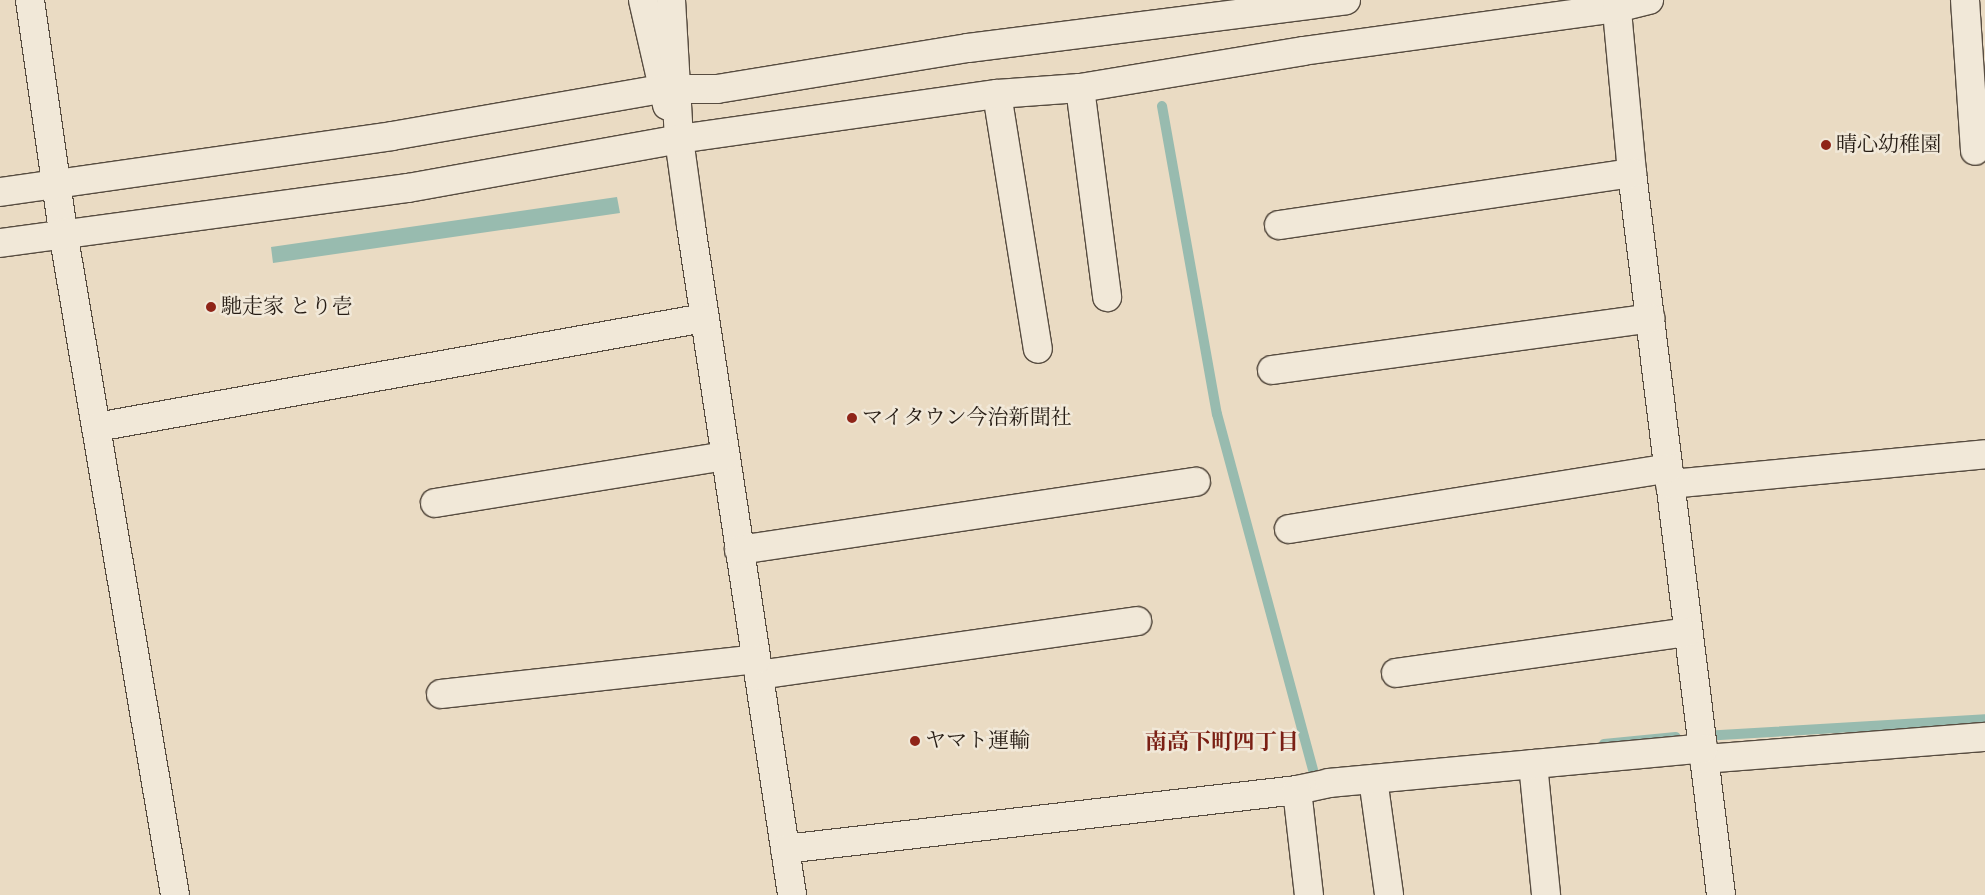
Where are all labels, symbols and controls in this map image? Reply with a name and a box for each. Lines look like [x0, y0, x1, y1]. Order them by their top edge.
place label: 晴心幼稚園 [1836, 132, 1941, 158]
marker: 晴心幼稚園 [1820, 139, 1832, 151]
place label: 馳走家 とり壱 [221, 294, 353, 320]
marker: 馳走家 とり壱 [205, 301, 217, 313]
place label: マイタウン今治新聞社 [862, 405, 1072, 431]
marker: マイタウン今治新聞社 [846, 412, 858, 424]
place label: ヤマト運輸 [925, 728, 1030, 754]
district label: 南高下町四丁目 [1145, 730, 1299, 756]
marker: ヤマト運輸 [909, 735, 921, 747]

